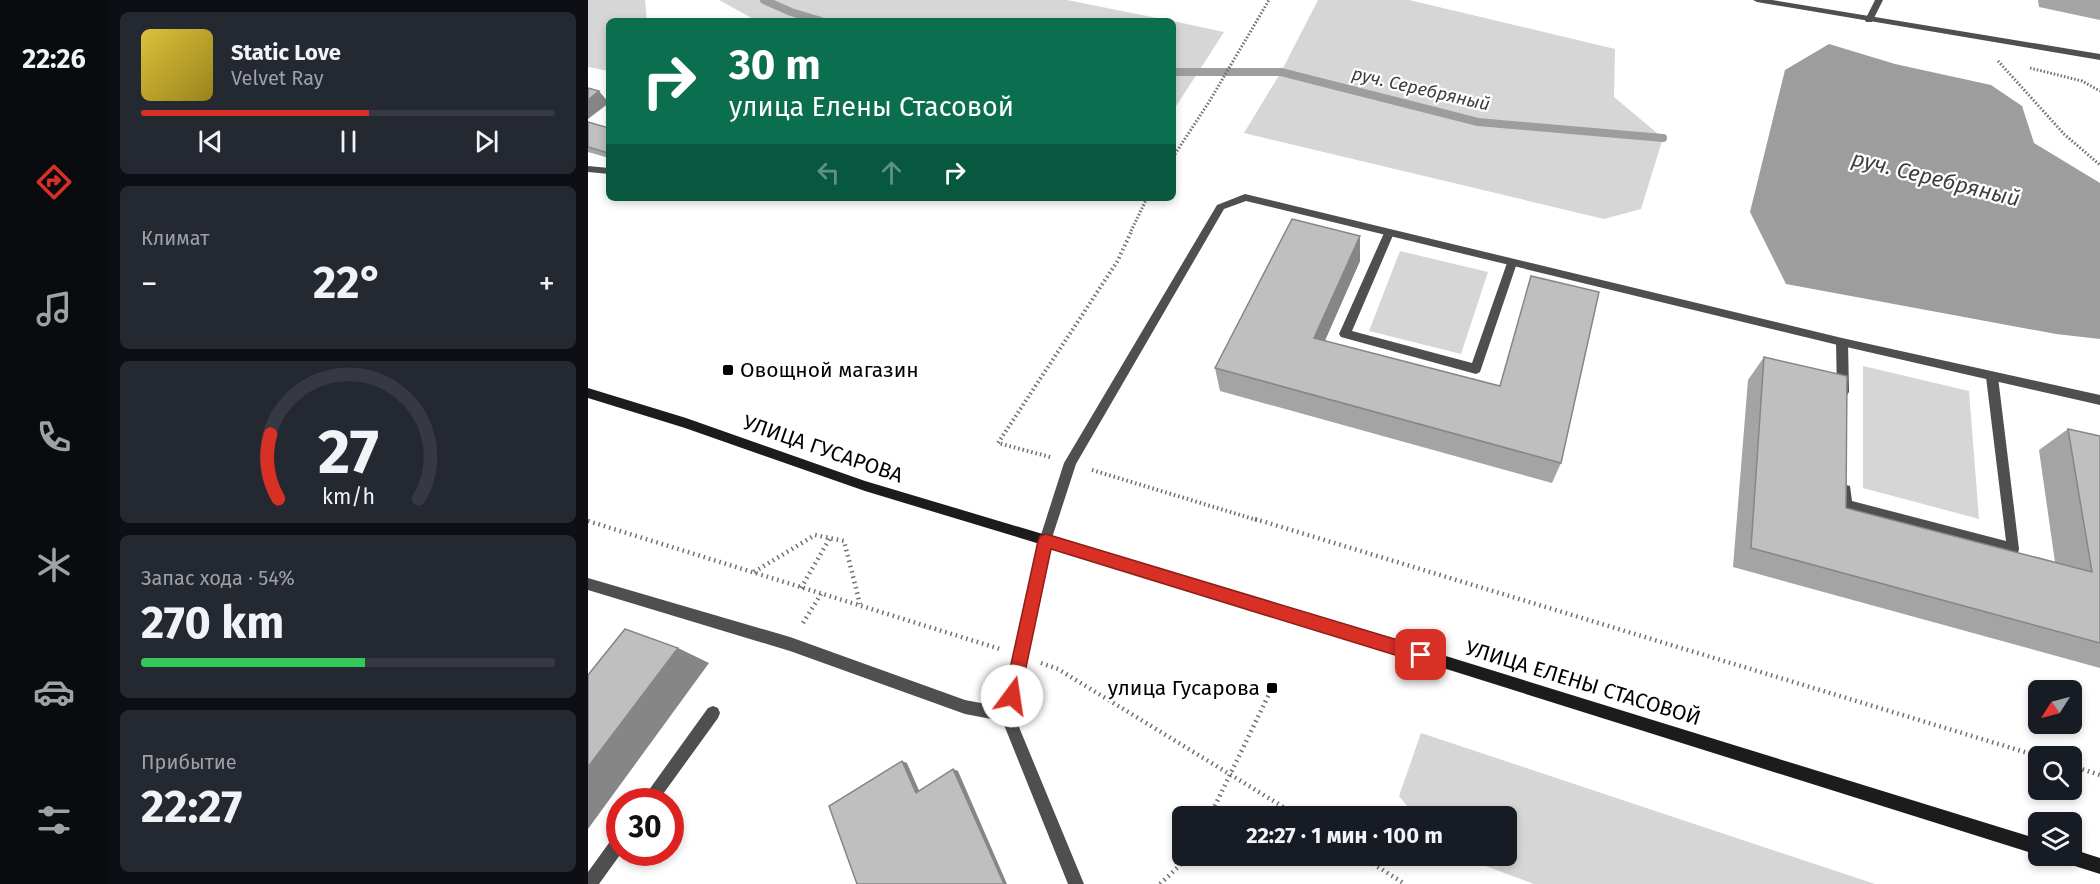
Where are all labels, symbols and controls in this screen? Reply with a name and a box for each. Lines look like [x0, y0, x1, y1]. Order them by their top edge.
text: Static Love [231, 39, 341, 66]
text: 30 m [729, 40, 821, 90]
icon: right [630, 42, 708, 120]
text: 22:26 [22, 43, 86, 75]
water label: руч. Серебряный [1350, 62, 1492, 116]
text: Velvet Ray [231, 66, 324, 90]
text: улица Елены Стасовой [729, 91, 1014, 123]
icon: previous [194, 125, 227, 158]
icon: pause [332, 125, 365, 158]
icon: next [470, 125, 503, 158]
water label: руч. Серебряный [1849, 145, 2023, 212]
icon: left [812, 156, 845, 189]
icon: ahead [875, 156, 908, 189]
icon: right [938, 156, 971, 189]
icon: directions [33, 161, 75, 203]
text: Климат [141, 226, 209, 250]
text: 22° [313, 256, 383, 310]
text: − [141, 264, 158, 304]
text: + [539, 264, 555, 304]
icon: music [33, 288, 75, 330]
place label: Овощной магазин [740, 357, 919, 383]
marker: Овощной магазин [721, 363, 735, 377]
street label: УЛИЦА ГУСАРОВА [740, 409, 906, 489]
text: 27 [318, 415, 378, 490]
icon: phone [33, 416, 75, 458]
text: km/h [321, 484, 375, 510]
icon: climate [33, 544, 75, 586]
text: Запас хода · 54% [141, 566, 295, 590]
text: 270 km [141, 596, 284, 650]
pin [1395, 629, 1446, 680]
street label: УЛИЦА ЕЛЕНЫ СТАСОВОЙ [1462, 635, 1704, 731]
icon: arrive [1404, 638, 1437, 671]
position arrow [980, 664, 1044, 728]
icon: car [33, 671, 75, 713]
place label: улица Гусарова [1108, 675, 1260, 701]
north arrow [2028, 680, 2082, 734]
map controls [2028, 680, 2082, 866]
marker: улица Гусарова [1265, 681, 1279, 695]
button: search [2028, 746, 2082, 800]
text: Прибытие [141, 750, 237, 774]
text: 22:27 [141, 780, 242, 834]
speed limit sign: 30 [606, 788, 684, 866]
icon: filters [33, 799, 75, 841]
button: layers [2028, 812, 2082, 866]
text: 22:27 · 1 мин · 100 m [1246, 822, 1443, 849]

